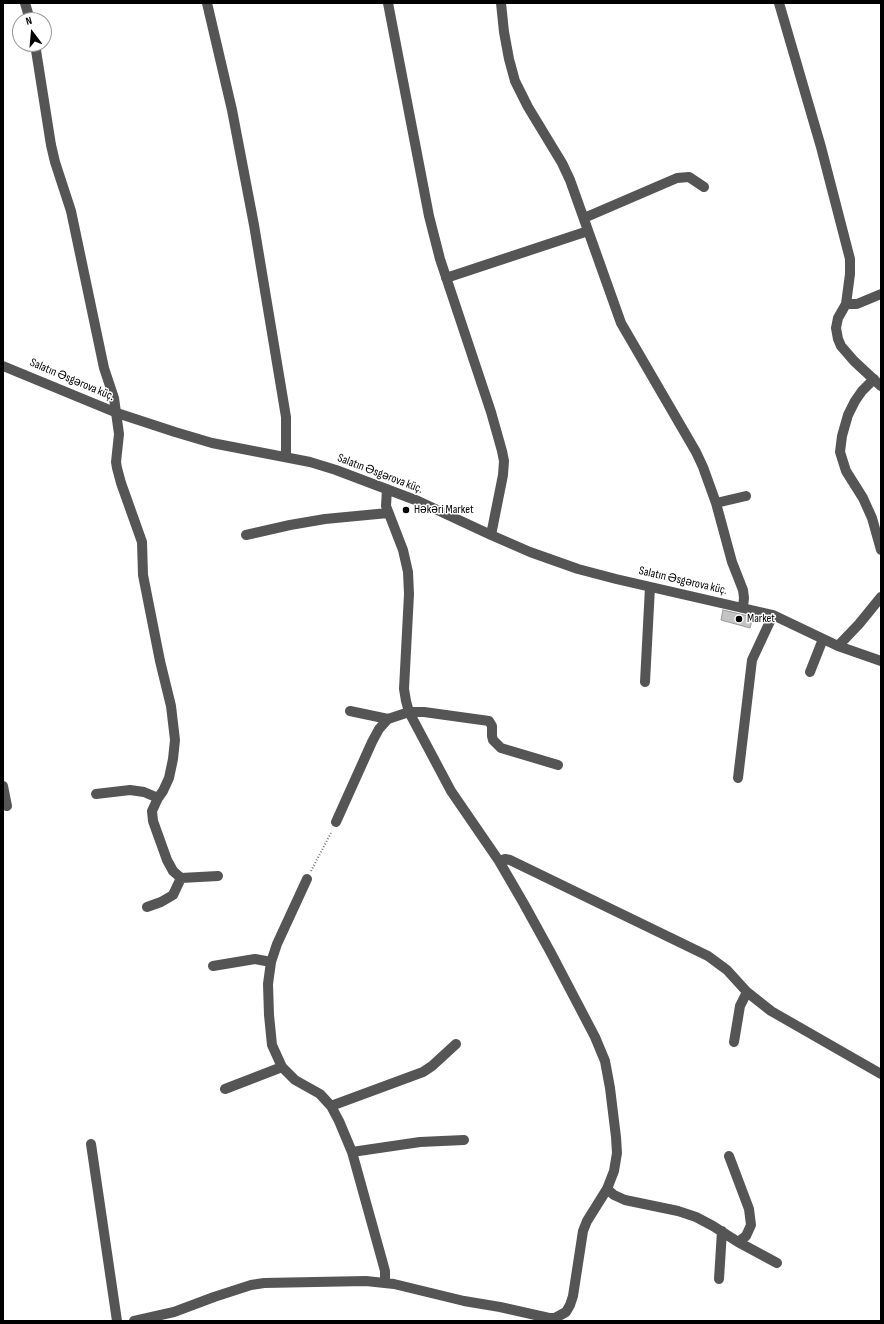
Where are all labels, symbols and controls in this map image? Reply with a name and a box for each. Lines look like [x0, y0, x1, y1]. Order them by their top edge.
north arrow [12, 12, 52, 52]
text: N [24, 14, 33, 28]
street label: Salatın Əsgərova küç. [28, 356, 116, 404]
street label: Salatın Əsgərova küç. [335, 451, 425, 497]
place label: Həkəri Market [414, 503, 474, 517]
marker: Həkəri Market [401, 505, 411, 515]
street label: Salatın Əsgərova küç. [637, 564, 729, 598]
place label: Market [747, 612, 775, 626]
marker: Market [734, 614, 744, 624]

